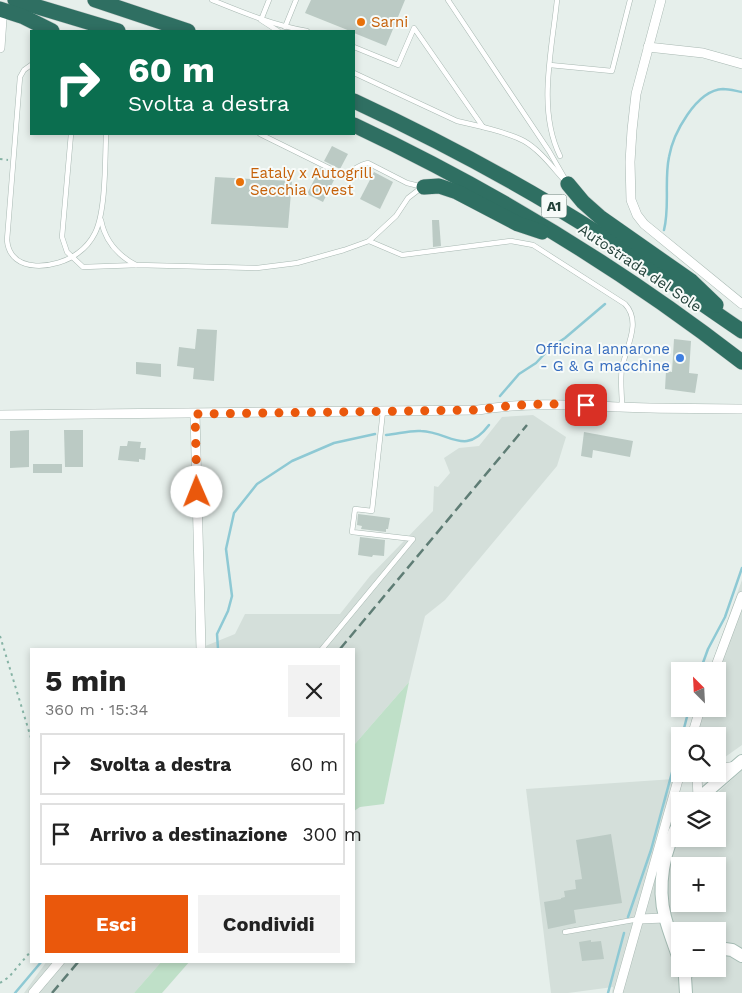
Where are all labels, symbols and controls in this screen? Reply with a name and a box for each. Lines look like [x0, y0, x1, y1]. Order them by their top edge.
place label: Sarni [371, 13, 408, 31]
marker: Sarni [355, 16, 367, 28]
text: 60 m [128, 49, 215, 91]
icon: right [45, 50, 110, 115]
text: Svolta a destra [128, 91, 289, 116]
place label: Eataly x Autogrill Secchia Ovest [250, 164, 373, 199]
marker: Eataly x Autogrill Secchia Ovest [234, 176, 246, 188]
road number: A1 [542, 195, 566, 218]
street label: Autostrada del Sole [575, 220, 705, 316]
place label: Officina Iannarone - G & G macchine [535, 340, 670, 375]
marker: Officina Iannarone - G & G macchine [674, 352, 686, 364]
pin [565, 384, 607, 426]
icon: arrive [572, 391, 600, 419]
position arrow [170, 465, 222, 517]
north arrow [671, 662, 726, 718]
map controls [671, 662, 726, 977]
text: 5 min [45, 663, 127, 698]
button: close [288, 665, 340, 717]
text: 360 m · 15:34 [45, 700, 148, 719]
button: search [671, 727, 726, 782]
icon: right [47, 750, 75, 778]
text: Svolta a destra [90, 753, 231, 776]
text: 60 m [290, 753, 338, 776]
button: layers [671, 792, 726, 847]
icon: arrive [47, 820, 75, 848]
text: Arrivo a destinazione [90, 823, 287, 846]
text: 300 m [302, 823, 362, 846]
button: + [671, 857, 726, 912]
button: Esci [45, 895, 188, 953]
button: Condividi [198, 895, 340, 953]
button: − [671, 922, 726, 977]

